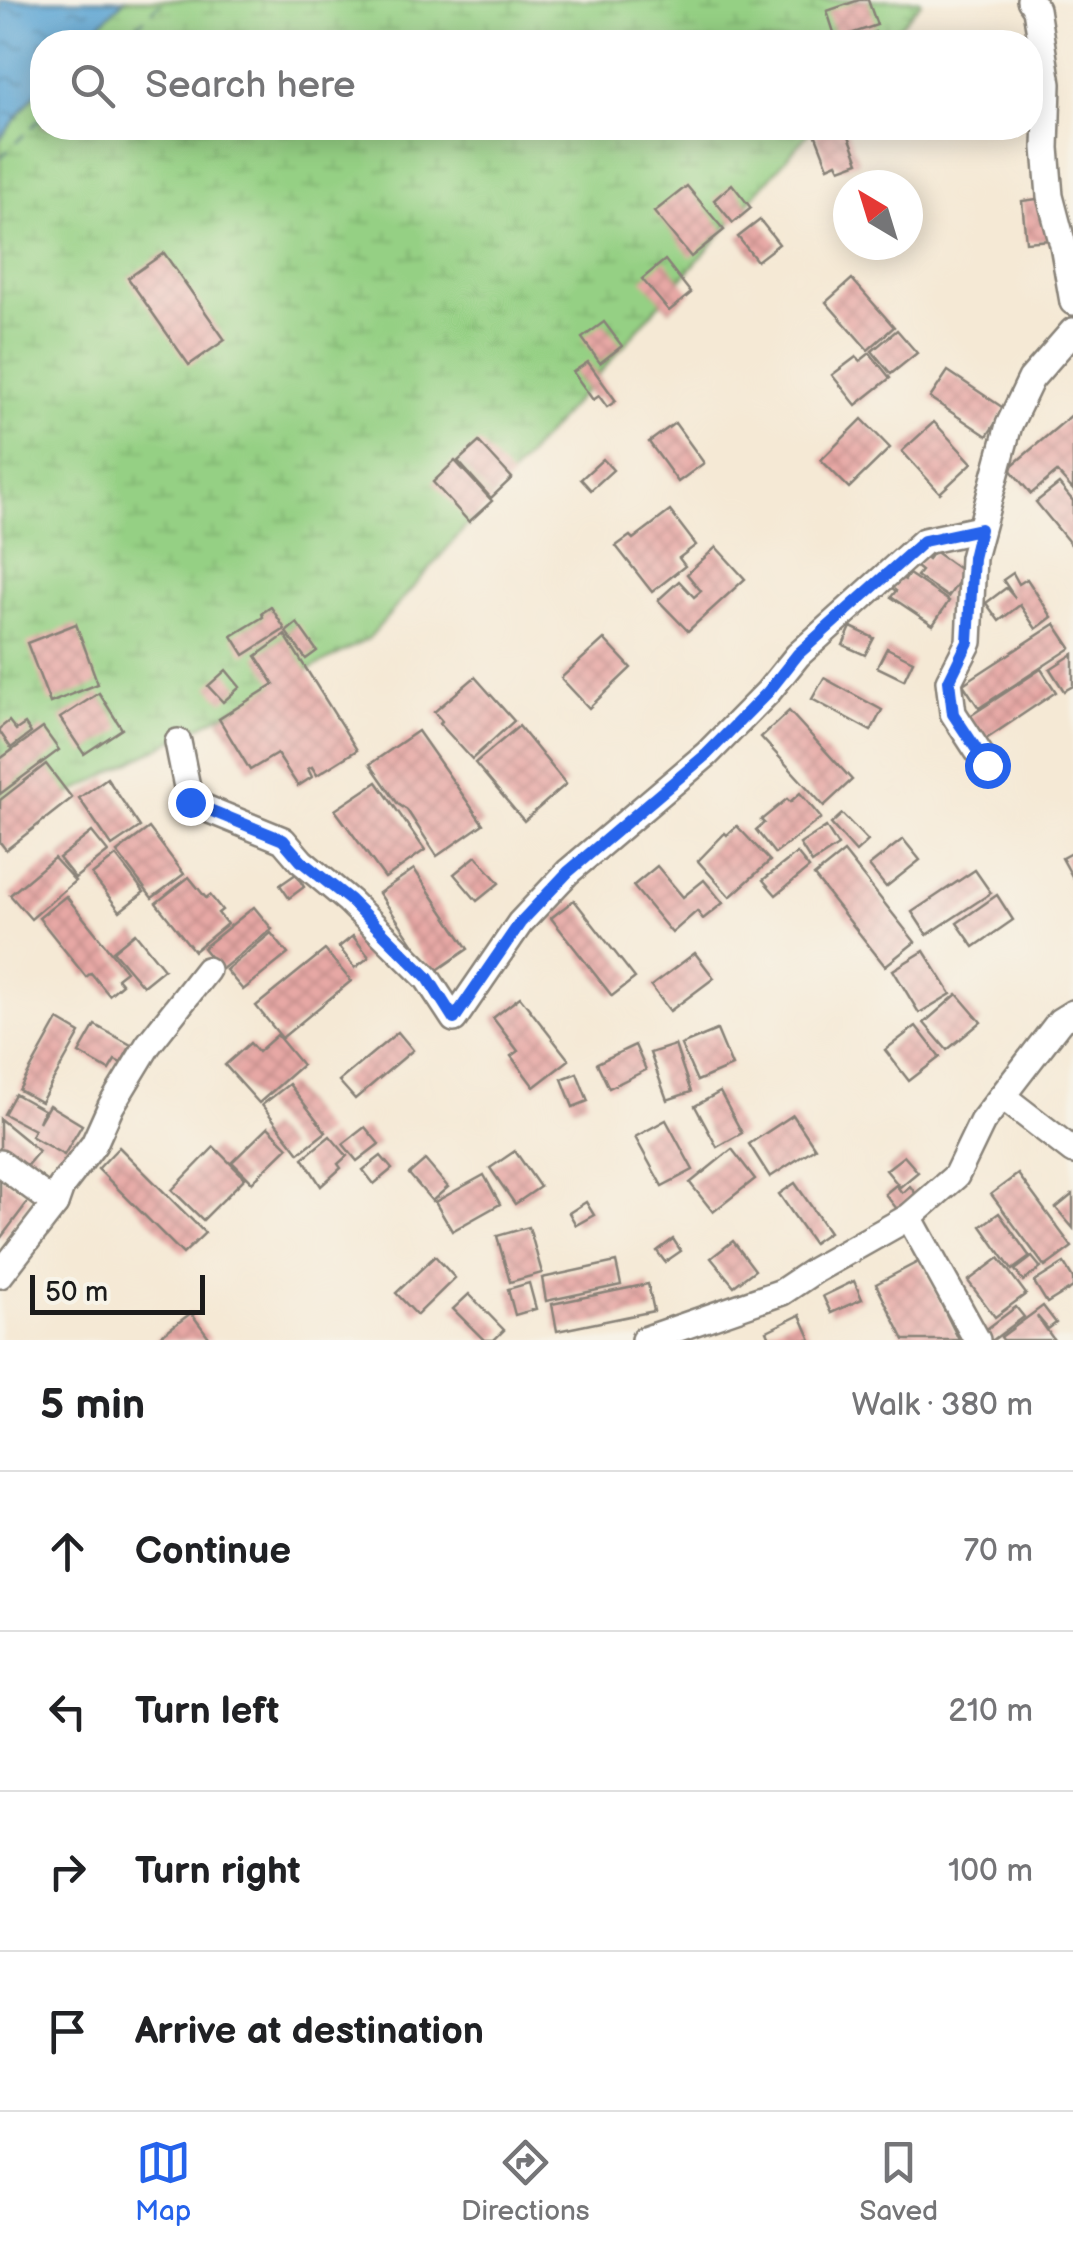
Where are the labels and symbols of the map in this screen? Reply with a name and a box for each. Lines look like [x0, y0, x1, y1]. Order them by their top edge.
north arrow [833, 170, 923, 260]
route start [965, 743, 1011, 789]
route end [168, 780, 214, 826]
scale bar [30, 1270, 205, 1314]

